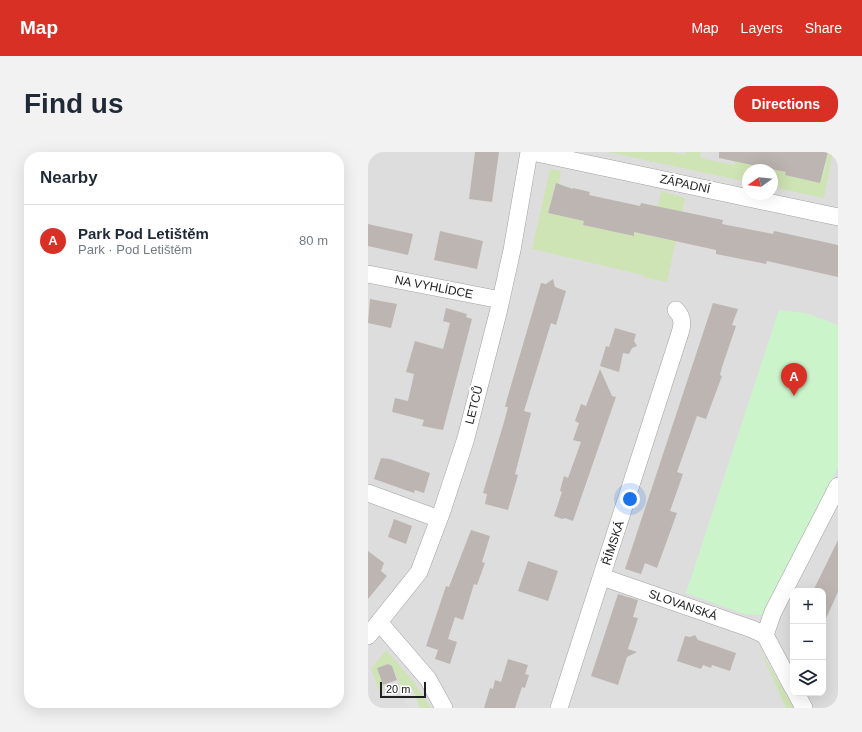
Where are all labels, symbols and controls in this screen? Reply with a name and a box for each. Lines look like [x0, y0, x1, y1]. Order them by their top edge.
text: Map [20, 17, 58, 38]
text: Map [691, 20, 719, 36]
text: Layers [741, 20, 783, 36]
text: Share [805, 20, 842, 36]
button: Directions [734, 86, 838, 122]
text: Find us [24, 88, 124, 119]
north arrow [742, 164, 778, 200]
text: Nearby [40, 168, 98, 187]
street label: ZÁPADNÍ [659, 171, 712, 196]
text: Park Pod Letištěm [78, 225, 209, 242]
text: A [48, 233, 58, 248]
text: 80 m [299, 233, 328, 248]
text: Park · Pod Letištěm [78, 242, 192, 257]
street label: NA VYHLÍDCE [394, 272, 474, 301]
pin: A [781, 363, 807, 396]
street label: LETCŮ [461, 384, 486, 426]
your location [620, 489, 640, 509]
street label: ŘÍMSKÁ [598, 519, 627, 567]
street label: SLOVANSKÁ [647, 586, 720, 623]
map controls [790, 588, 826, 696]
button: + [790, 588, 826, 624]
button: − [790, 624, 826, 660]
button: layers [790, 660, 826, 696]
scale bar [380, 680, 426, 699]
text: 20 m [386, 683, 410, 695]

